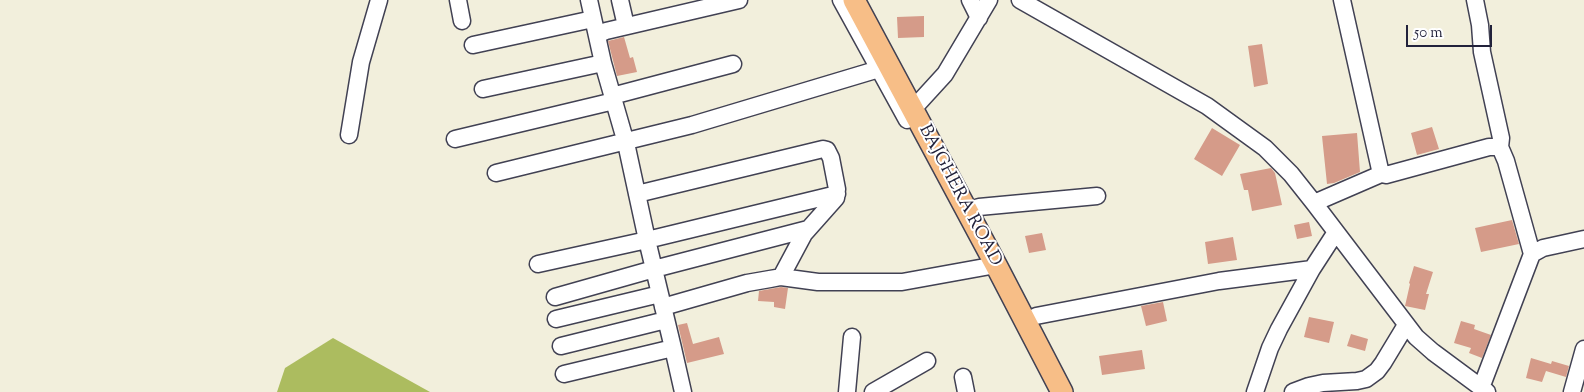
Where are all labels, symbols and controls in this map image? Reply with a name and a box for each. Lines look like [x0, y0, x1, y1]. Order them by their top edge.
scale bar [1409, 15, 1495, 47]
text: 50 m [1414, 23, 1443, 44]
street label: BAJGHERA ROAD [913, 121, 1005, 271]

